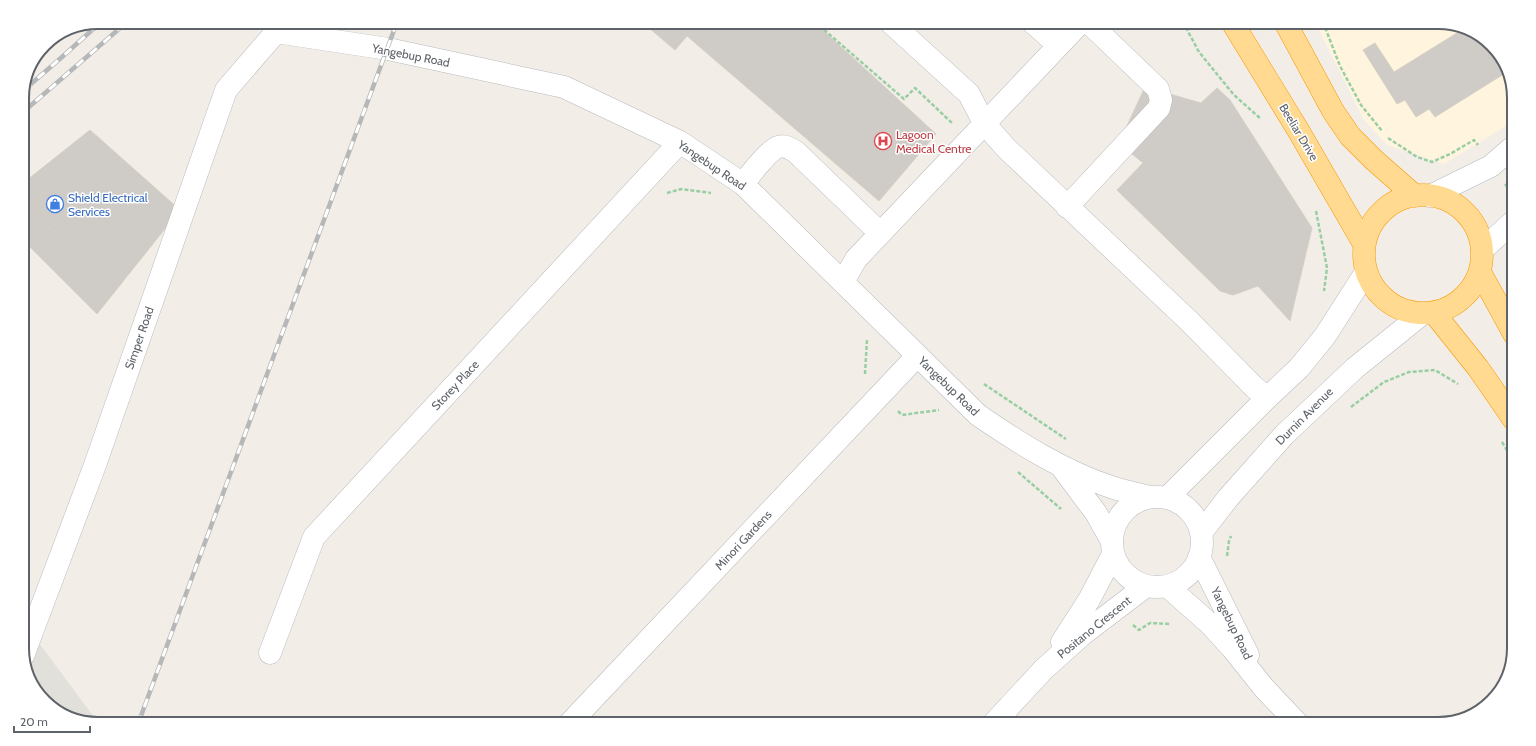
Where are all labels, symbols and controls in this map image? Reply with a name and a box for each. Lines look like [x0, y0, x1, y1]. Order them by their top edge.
street label: Yangebup Road [370, 40, 451, 70]
street label: Beeliar Drive [1276, 101, 1322, 163]
place label: Lagoon Medical Centre [896, 127, 972, 156]
hospital icon: Lagoon Medical Centre [873, 131, 893, 151]
street label: Yangebup Road [674, 136, 749, 193]
place label: Shield Electrical Services [68, 190, 148, 219]
shop icon: Shield Electrical Services [45, 194, 65, 214]
street label: Simper Road [121, 305, 157, 371]
street label: Yangebup Road [915, 352, 983, 419]
street label: Storey Place [428, 357, 482, 413]
street label: Durnin Avenue [1272, 384, 1336, 448]
street label: Minori Gardens [711, 507, 775, 573]
street label: Yangebup Road [1208, 583, 1256, 662]
street label: Positano Crescent [1054, 593, 1134, 661]
scale bar [14, 708, 90, 734]
text: 20 m [20, 714, 48, 729]

